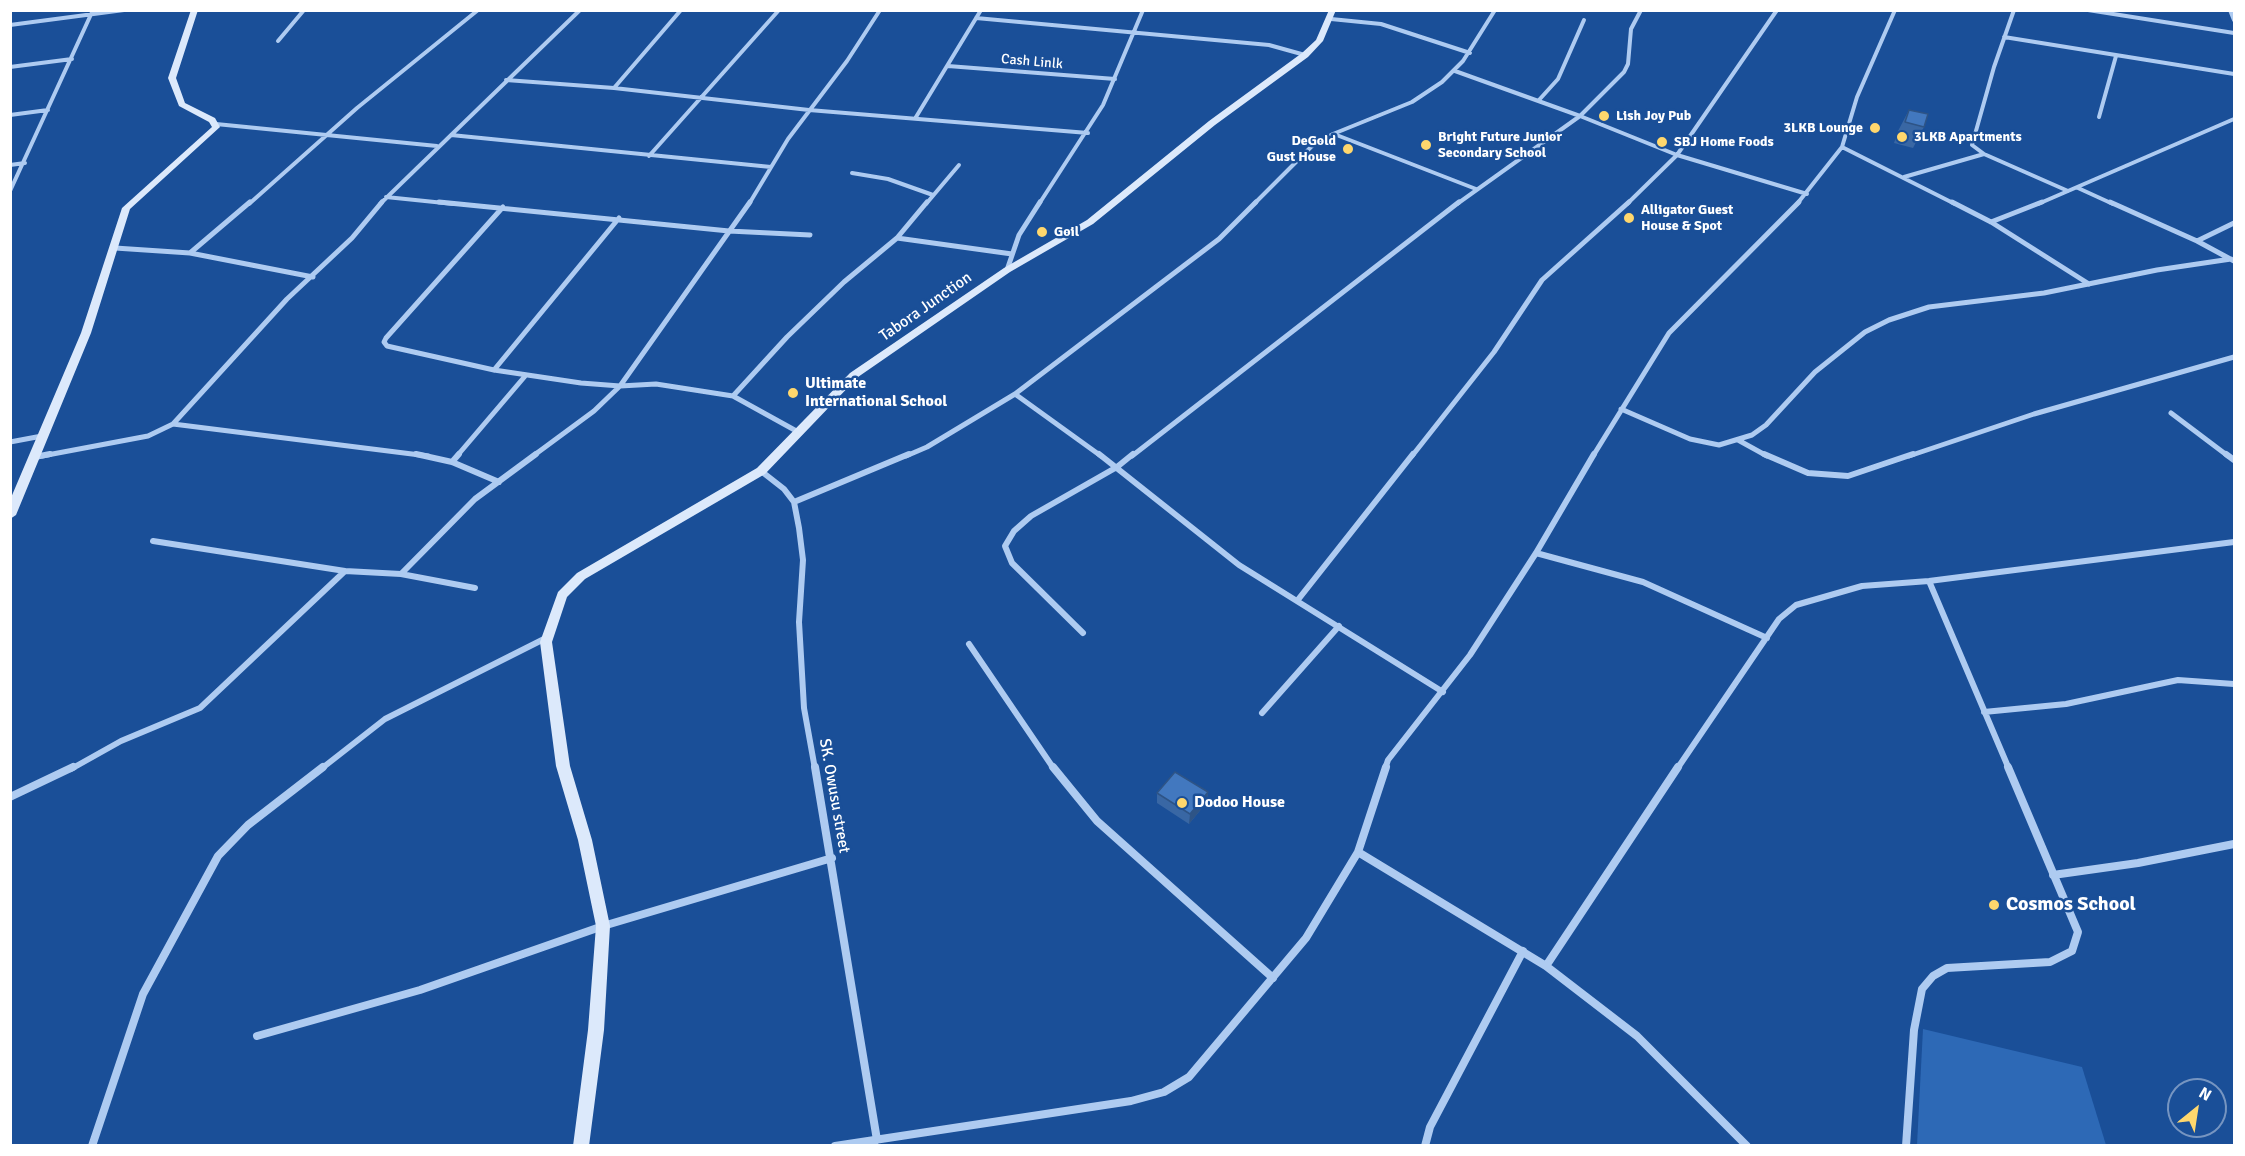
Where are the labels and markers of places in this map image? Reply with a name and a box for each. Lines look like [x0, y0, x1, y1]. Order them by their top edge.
place label: Lish Joy Pub [1616, 108, 1691, 124]
marker: Lish Joy Pub [1597, 109, 1611, 123]
place label: 3LKB Lounge [1783, 120, 1863, 136]
marker: 3LKB Lounge [1868, 121, 1882, 135]
place label: Bright Future Junior Secondary School [1438, 129, 1562, 162]
place label: 3LKB Apartments [1914, 129, 2022, 145]
marker: 3LKB Apartments [1895, 130, 1909, 144]
place label: DeGold Gust House [1267, 133, 1336, 166]
place label: SBJ Home Foods [1674, 134, 1774, 150]
marker: SBJ Home Foods [1655, 135, 1669, 149]
marker: Bright Future Junior Secondary School [1419, 138, 1433, 152]
marker: DeGold Gust House [1341, 142, 1355, 156]
place label: Alligator Guest House & Spot [1641, 202, 1733, 234]
marker: Alligator Guest House & Spot [1622, 211, 1636, 225]
place label: Goil [1054, 224, 1079, 240]
marker: Goil [1035, 225, 1049, 239]
place label: Ultimate International School [805, 374, 947, 412]
marker: Ultimate International School [786, 386, 800, 400]
place label: Dodoo House [1194, 793, 1285, 813]
marker: Dodoo House [1175, 796, 1189, 810]
place label: Cosmos School [2006, 893, 2136, 917]
marker: Cosmos School [1987, 898, 2001, 912]

